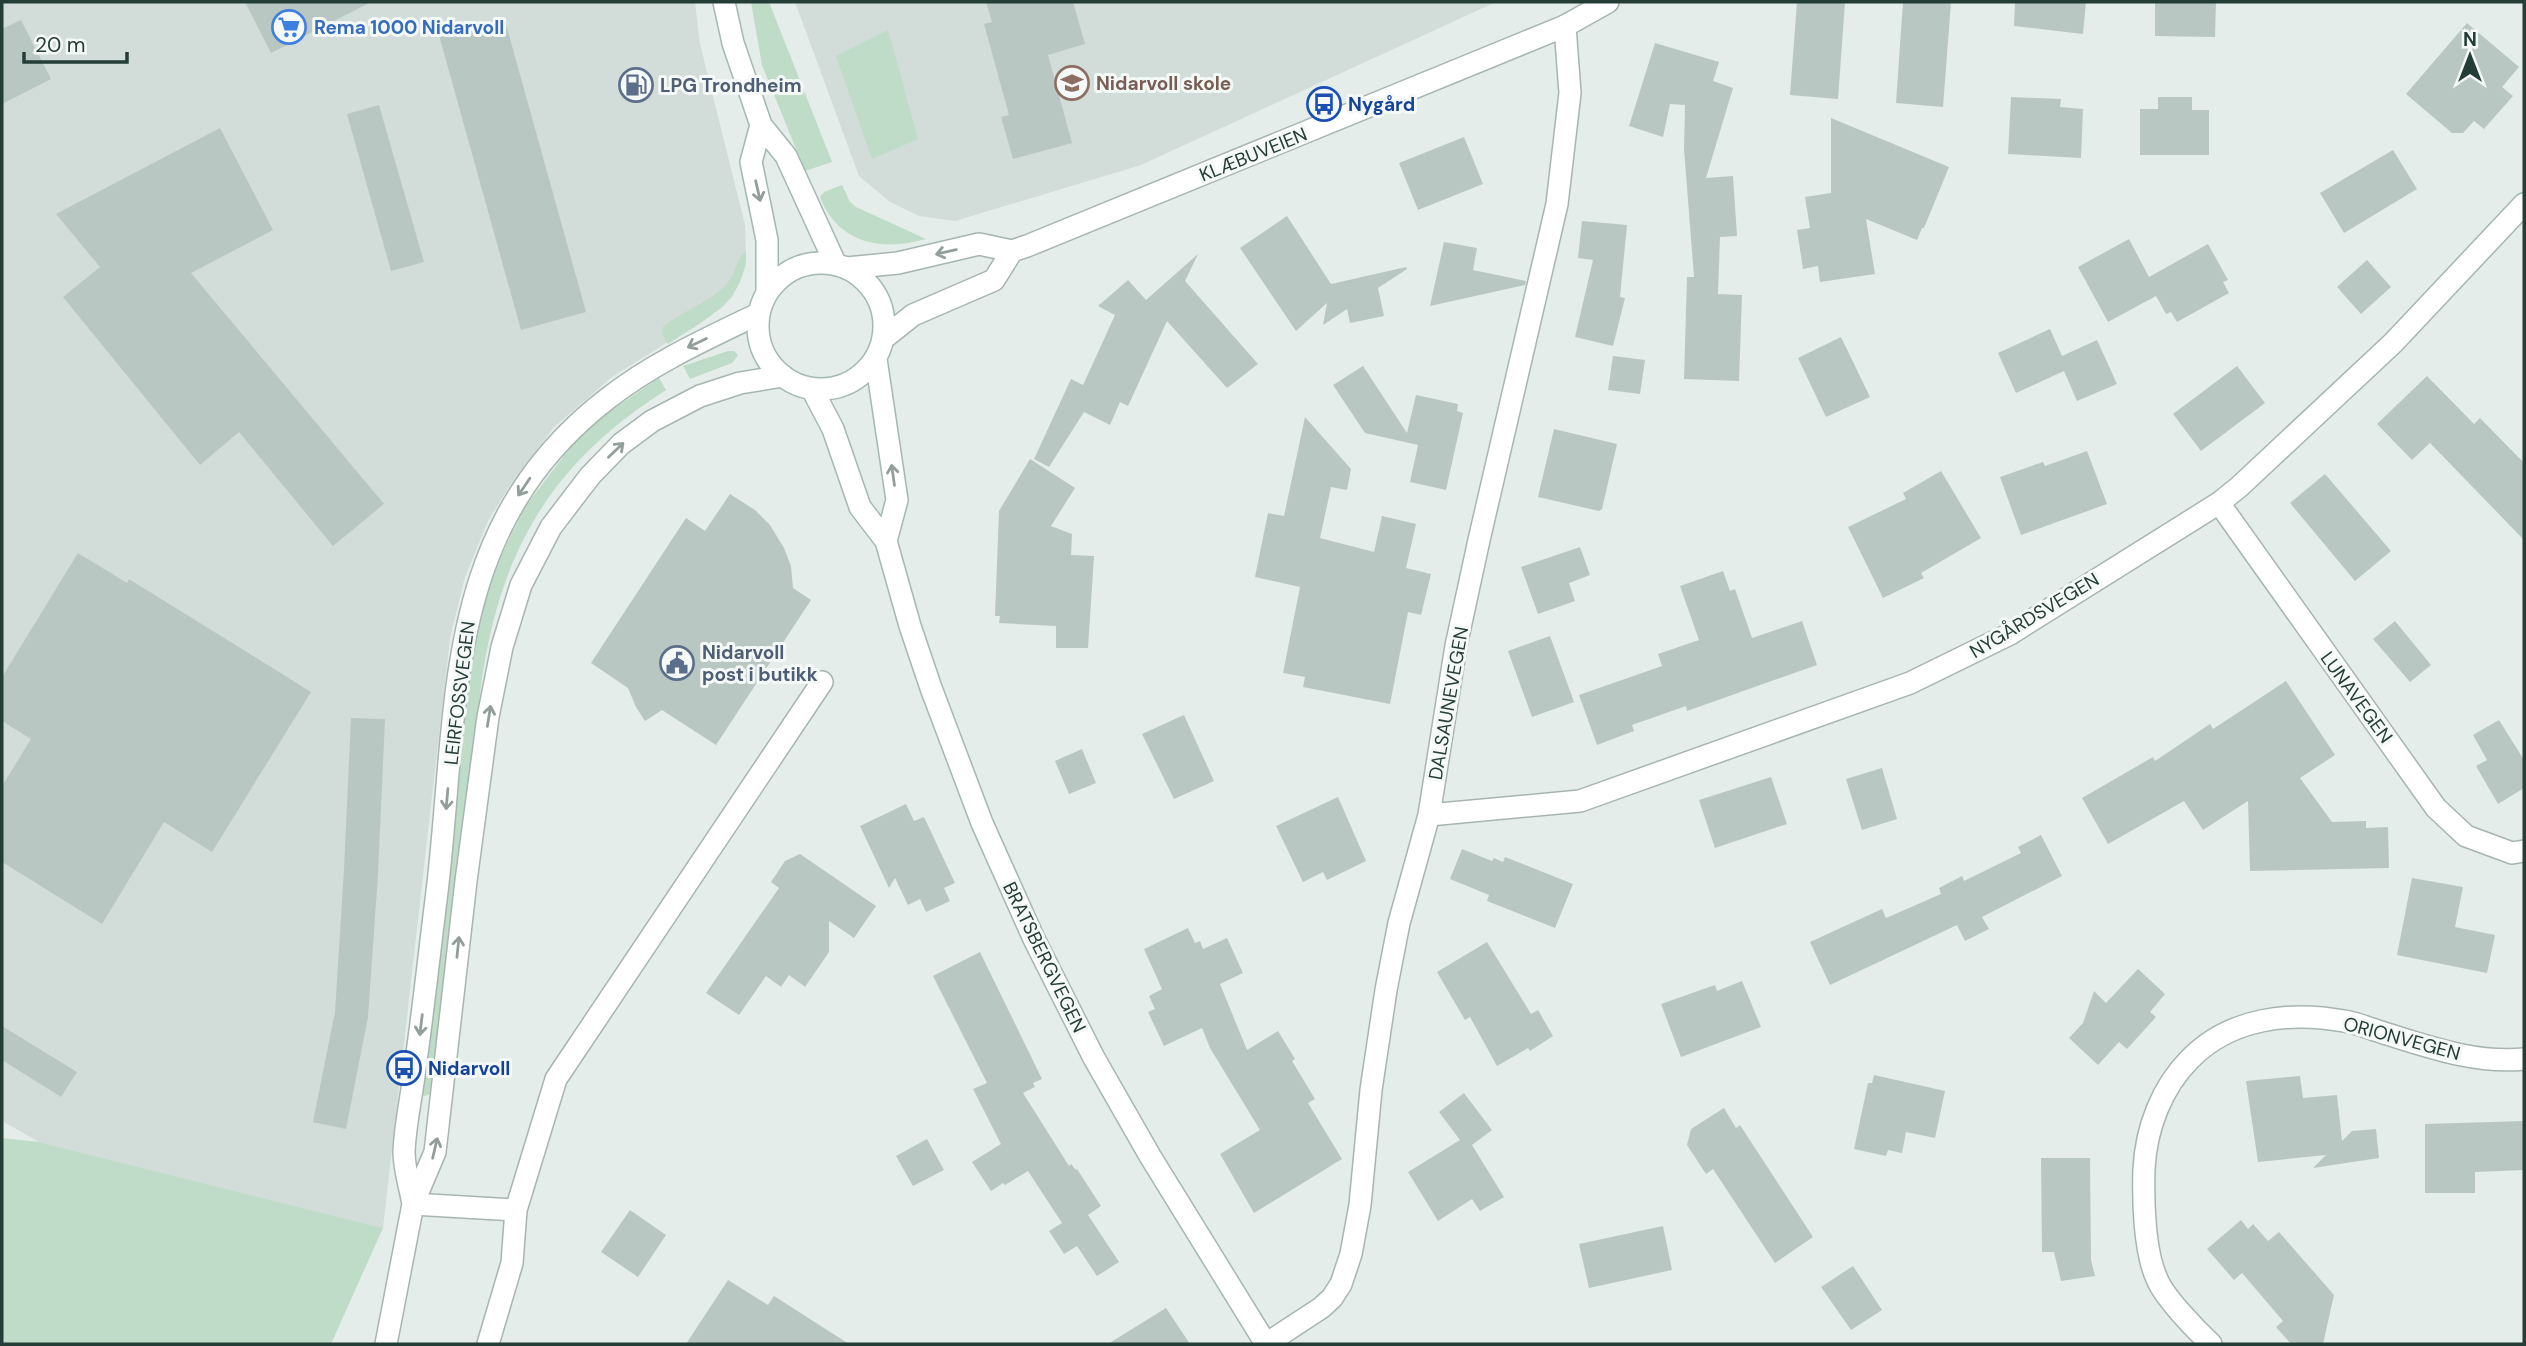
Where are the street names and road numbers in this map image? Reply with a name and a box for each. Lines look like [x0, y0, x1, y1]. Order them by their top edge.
street label: KLÆBUVEIEN [1196, 122, 1311, 187]
street label: NYGÅRDSVEGEN [1965, 567, 2104, 664]
street label: LEIRFOSSVEGEN [438, 620, 481, 766]
street label: DALSAUNEVEGEN [1423, 624, 1474, 782]
street label: LUNAVEGEN [2315, 646, 2398, 748]
street label: BRATSBERGVEGEN [997, 878, 1092, 1037]
street label: ORIONVEGEN [2341, 1011, 2463, 1066]

